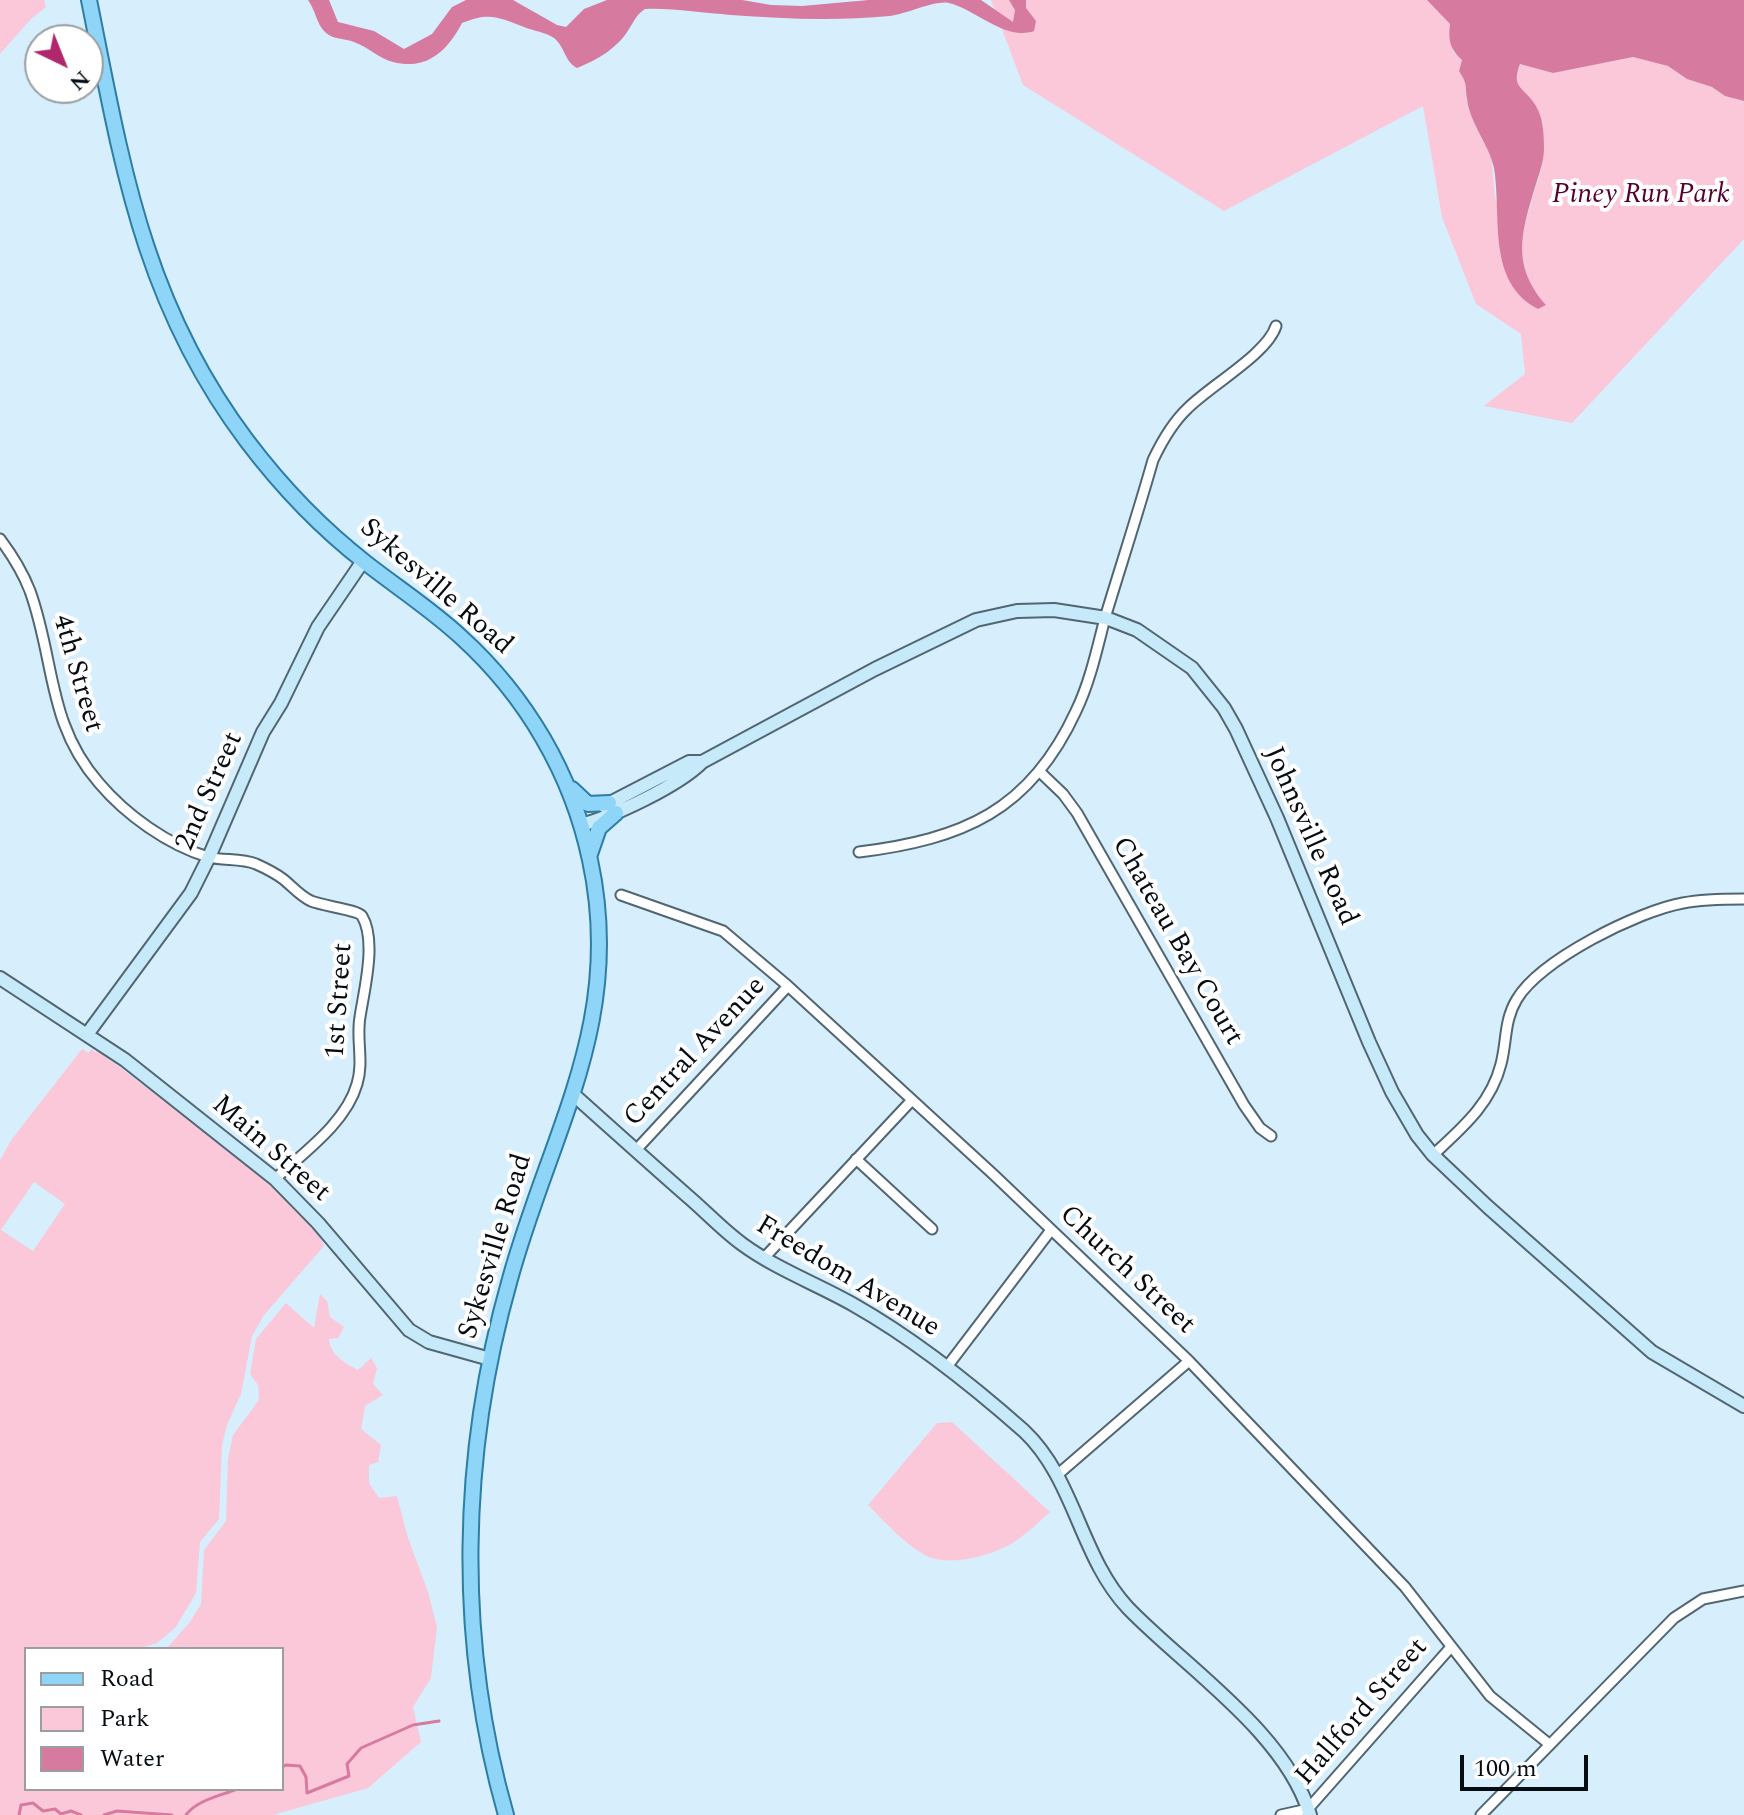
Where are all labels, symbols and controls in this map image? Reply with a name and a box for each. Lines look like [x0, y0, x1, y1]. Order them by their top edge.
north arrow [24, 24, 104, 104]
text: N [62, 62, 97, 99]
park label: Piney Run Park [1552, 180, 1730, 214]
street label: Sykesville Road [352, 512, 518, 664]
street label: 4th Street [43, 611, 109, 737]
street label: 2nd Street [170, 727, 252, 857]
street label: Johnsville Road [1255, 742, 1363, 932]
street label: Chateau Bay Court [1103, 832, 1249, 1052]
street label: 1st Street [320, 942, 362, 1060]
street label: Central Avenue [618, 971, 774, 1135]
street label: Main Street [204, 1089, 336, 1211]
street label: Sykesville Road [453, 1150, 541, 1344]
street label: Church Street [1051, 1200, 1201, 1342]
street label: Freedom Avenue [749, 1210, 945, 1346]
street label: Hallford Street [1290, 1632, 1436, 1794]
legend [24, 1647, 284, 1791]
text: Road [100, 1661, 154, 1697]
text: Park [100, 1701, 150, 1737]
scale bar [1464, 1739, 1592, 1789]
text: Water [100, 1741, 164, 1777]
text: 100 m [1474, 1751, 1537, 1787]

